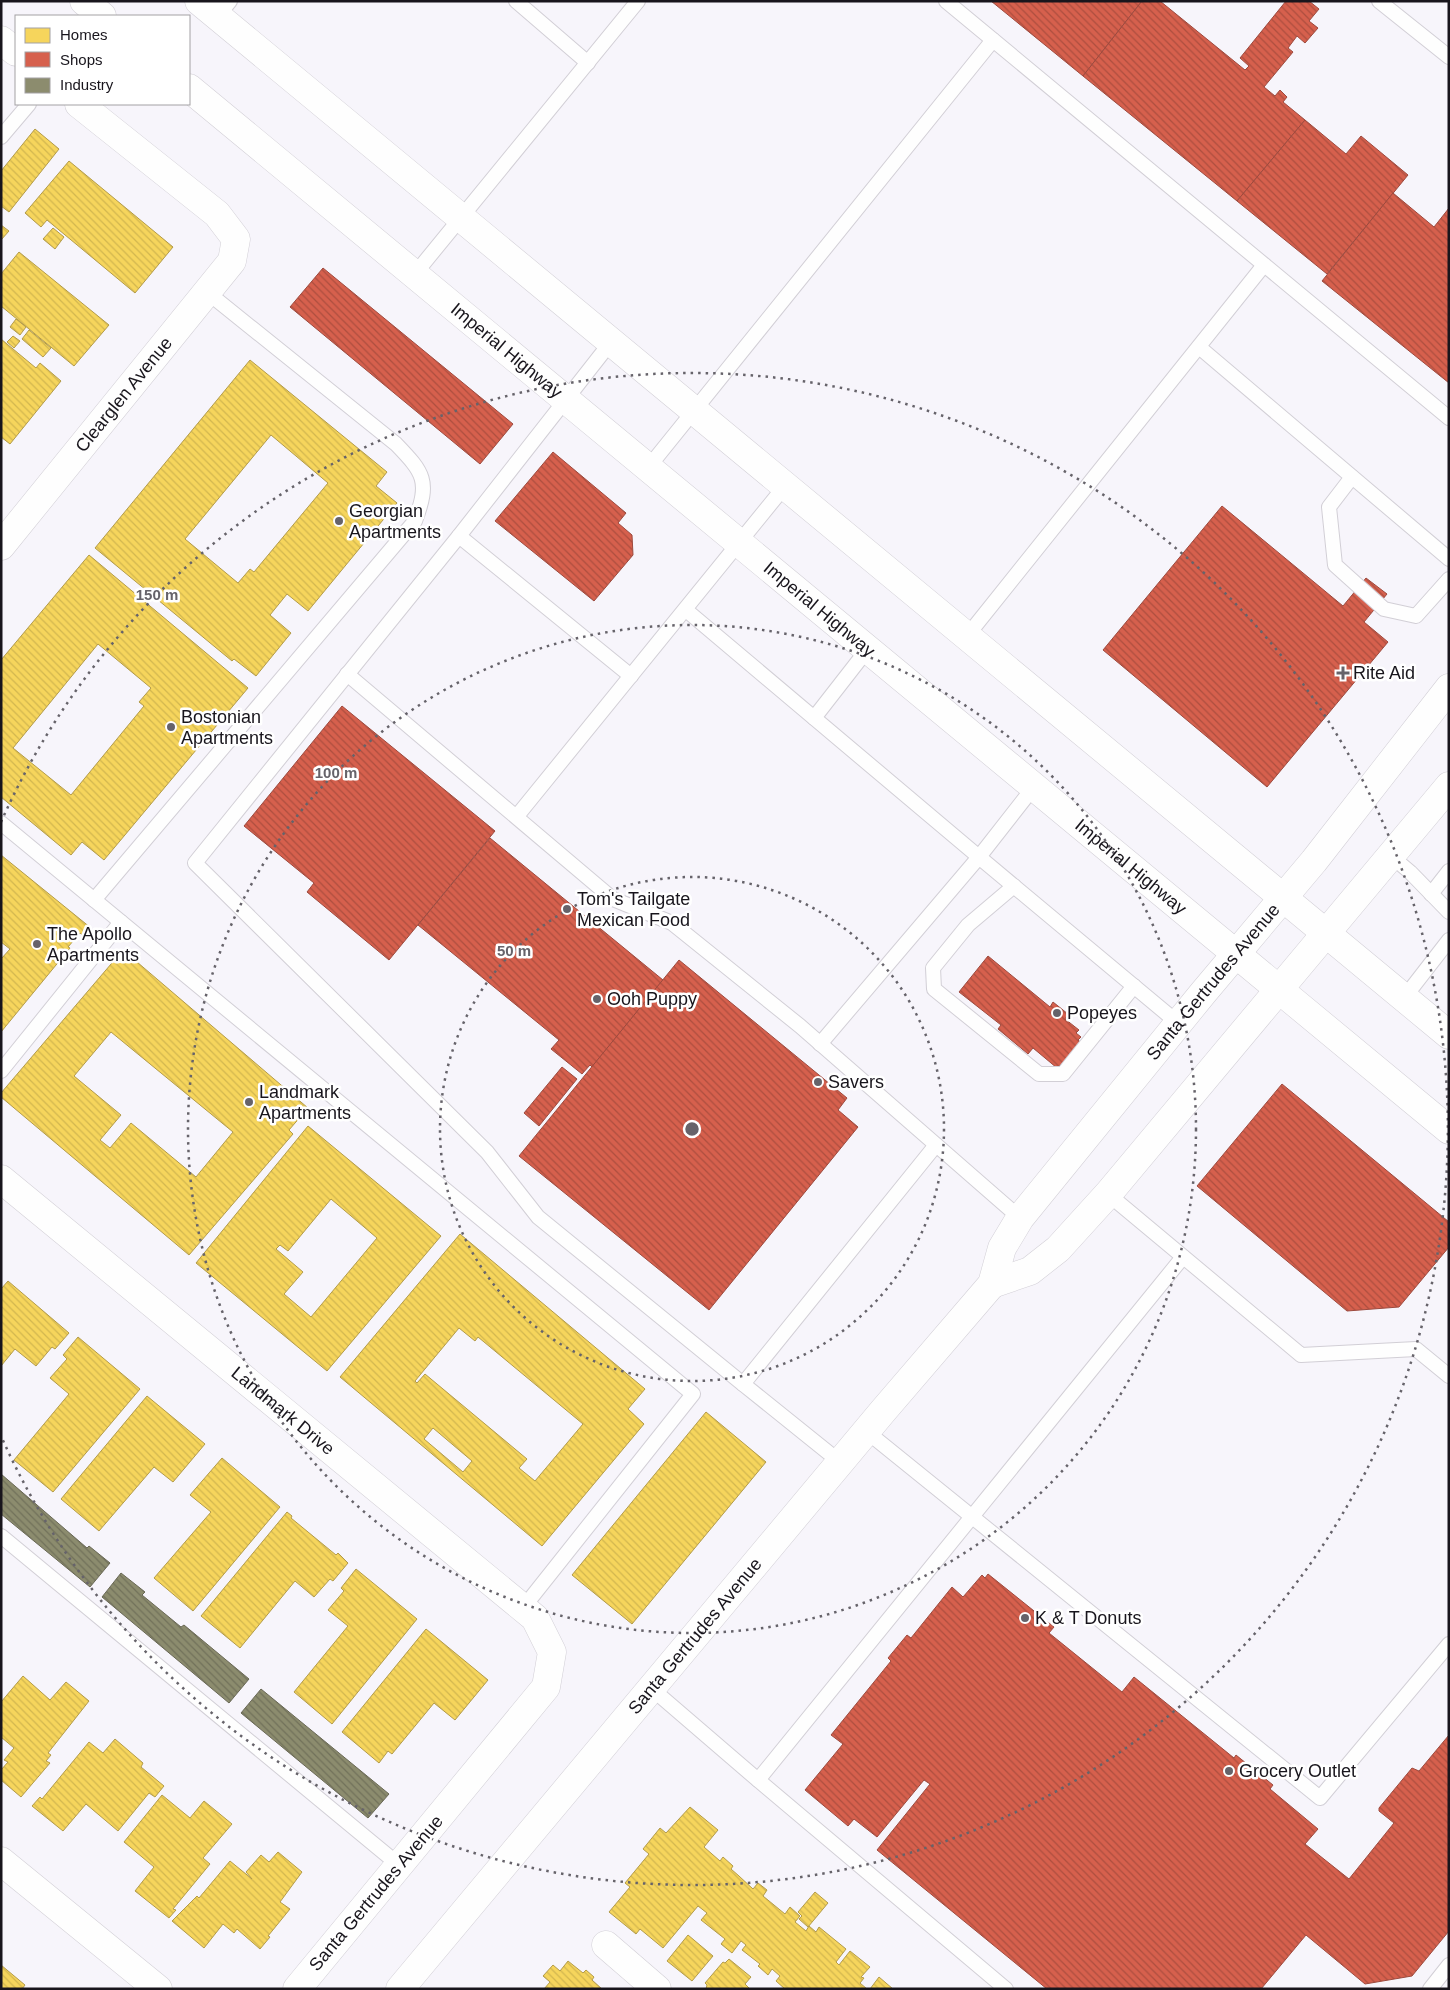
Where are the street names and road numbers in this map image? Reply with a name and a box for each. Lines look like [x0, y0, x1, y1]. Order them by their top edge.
street label: Imperial Highway [447, 299, 566, 402]
street label: Clearglen Avenue [71, 333, 176, 456]
street label: Imperial Highway [760, 558, 879, 661]
street label: Imperial Highway [1071, 815, 1190, 918]
street label: Santa Gertrudes Avenue [1143, 900, 1284, 1064]
street label: Landmark Drive [228, 1363, 338, 1459]
street label: Santa Gertrudes Avenue [624, 1554, 766, 1718]
street label: Santa Gertrudes Avenue [305, 1811, 447, 1975]

